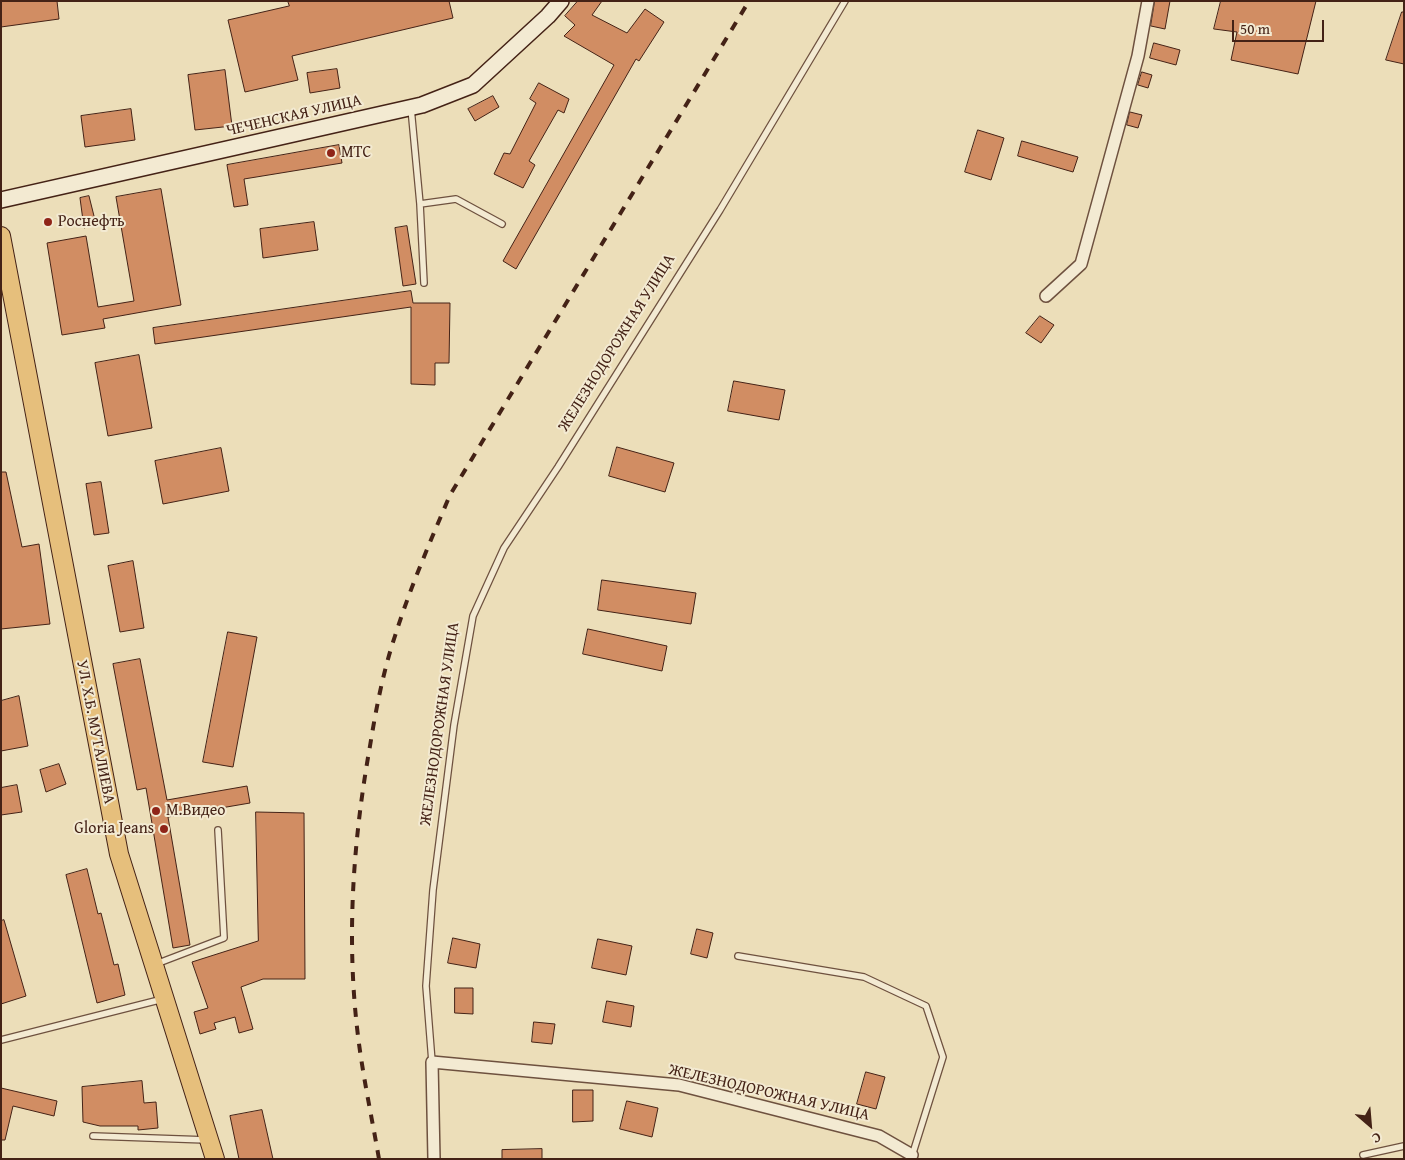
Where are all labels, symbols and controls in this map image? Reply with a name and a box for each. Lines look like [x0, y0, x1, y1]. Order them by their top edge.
scale bar [1235, 10, 1328, 42]
text: 50 m [1240, 18, 1270, 39]
street label: ЧЕЧЕНСКАЯ УЛИЦА [225, 91, 363, 141]
place label: МТС [341, 143, 371, 163]
marker: МТС [325, 147, 337, 159]
place label: Роснефть [58, 212, 125, 232]
marker: Роснефть [42, 216, 54, 228]
street label: ЖЕЛЕЗНОДОРОЖНАЯ УЛИЦА [554, 251, 680, 435]
street label: ЖЕЛЕЗНОДОРОЖНАЯ УЛИЦА [416, 621, 464, 827]
street label: УЛ. Х.Б. МУТАЛИЕВА [72, 658, 118, 806]
place label: М.Видео [166, 801, 225, 821]
marker: М.Видео [150, 805, 162, 817]
place label: Gloria Jeans [74, 819, 154, 839]
marker: Gloria Jeans [158, 823, 170, 835]
street label: ЖЕЛЕЗНОДОРОЖНАЯ УЛИЦА [667, 1061, 871, 1125]
north arrow [1345, 1100, 1395, 1150]
text: С [1369, 1128, 1385, 1149]

